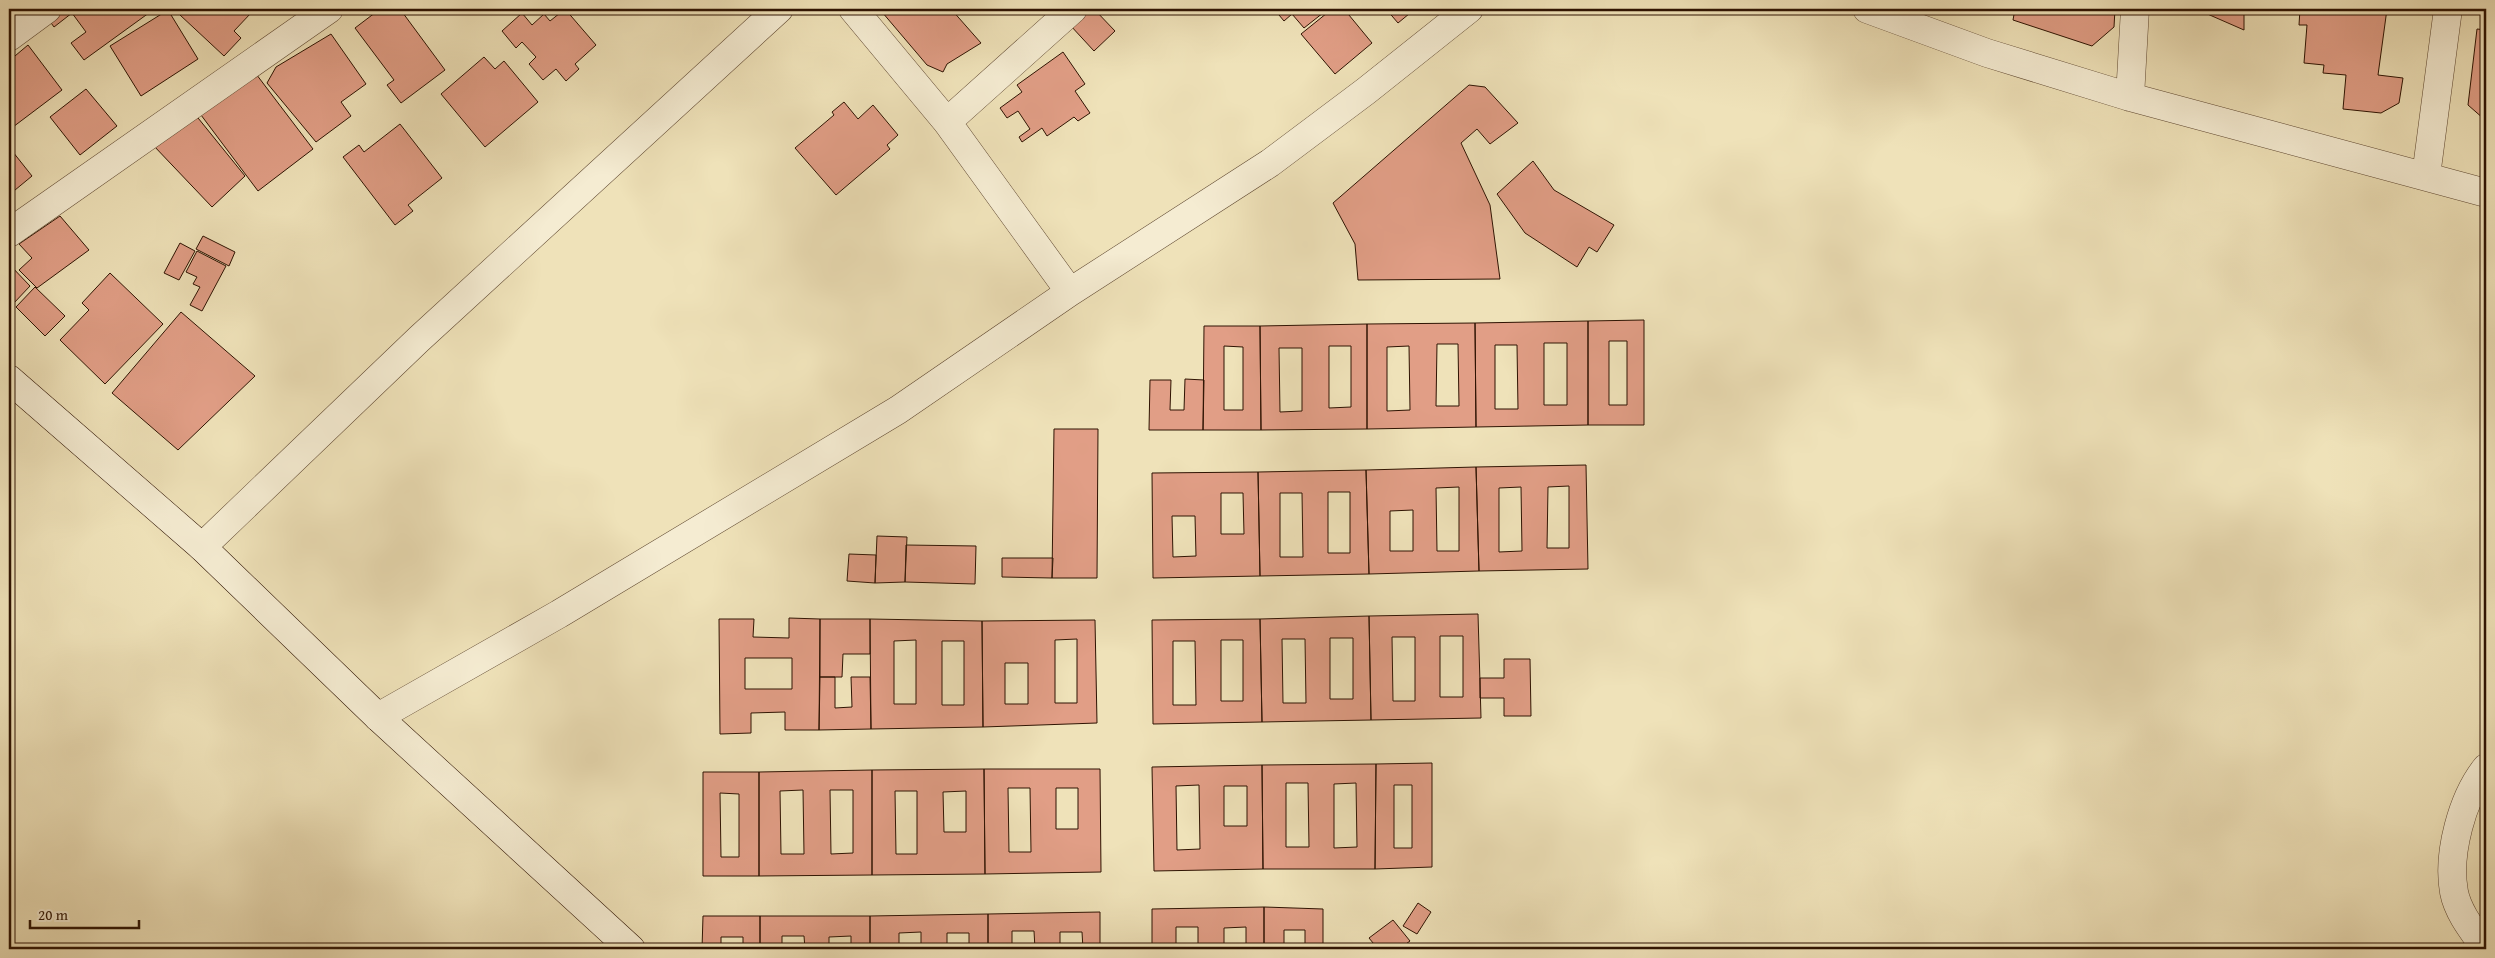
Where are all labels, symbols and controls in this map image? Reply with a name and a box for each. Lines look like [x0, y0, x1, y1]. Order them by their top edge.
scale bar [30, 898, 139, 930]
text: 20 m [38, 904, 69, 925]

